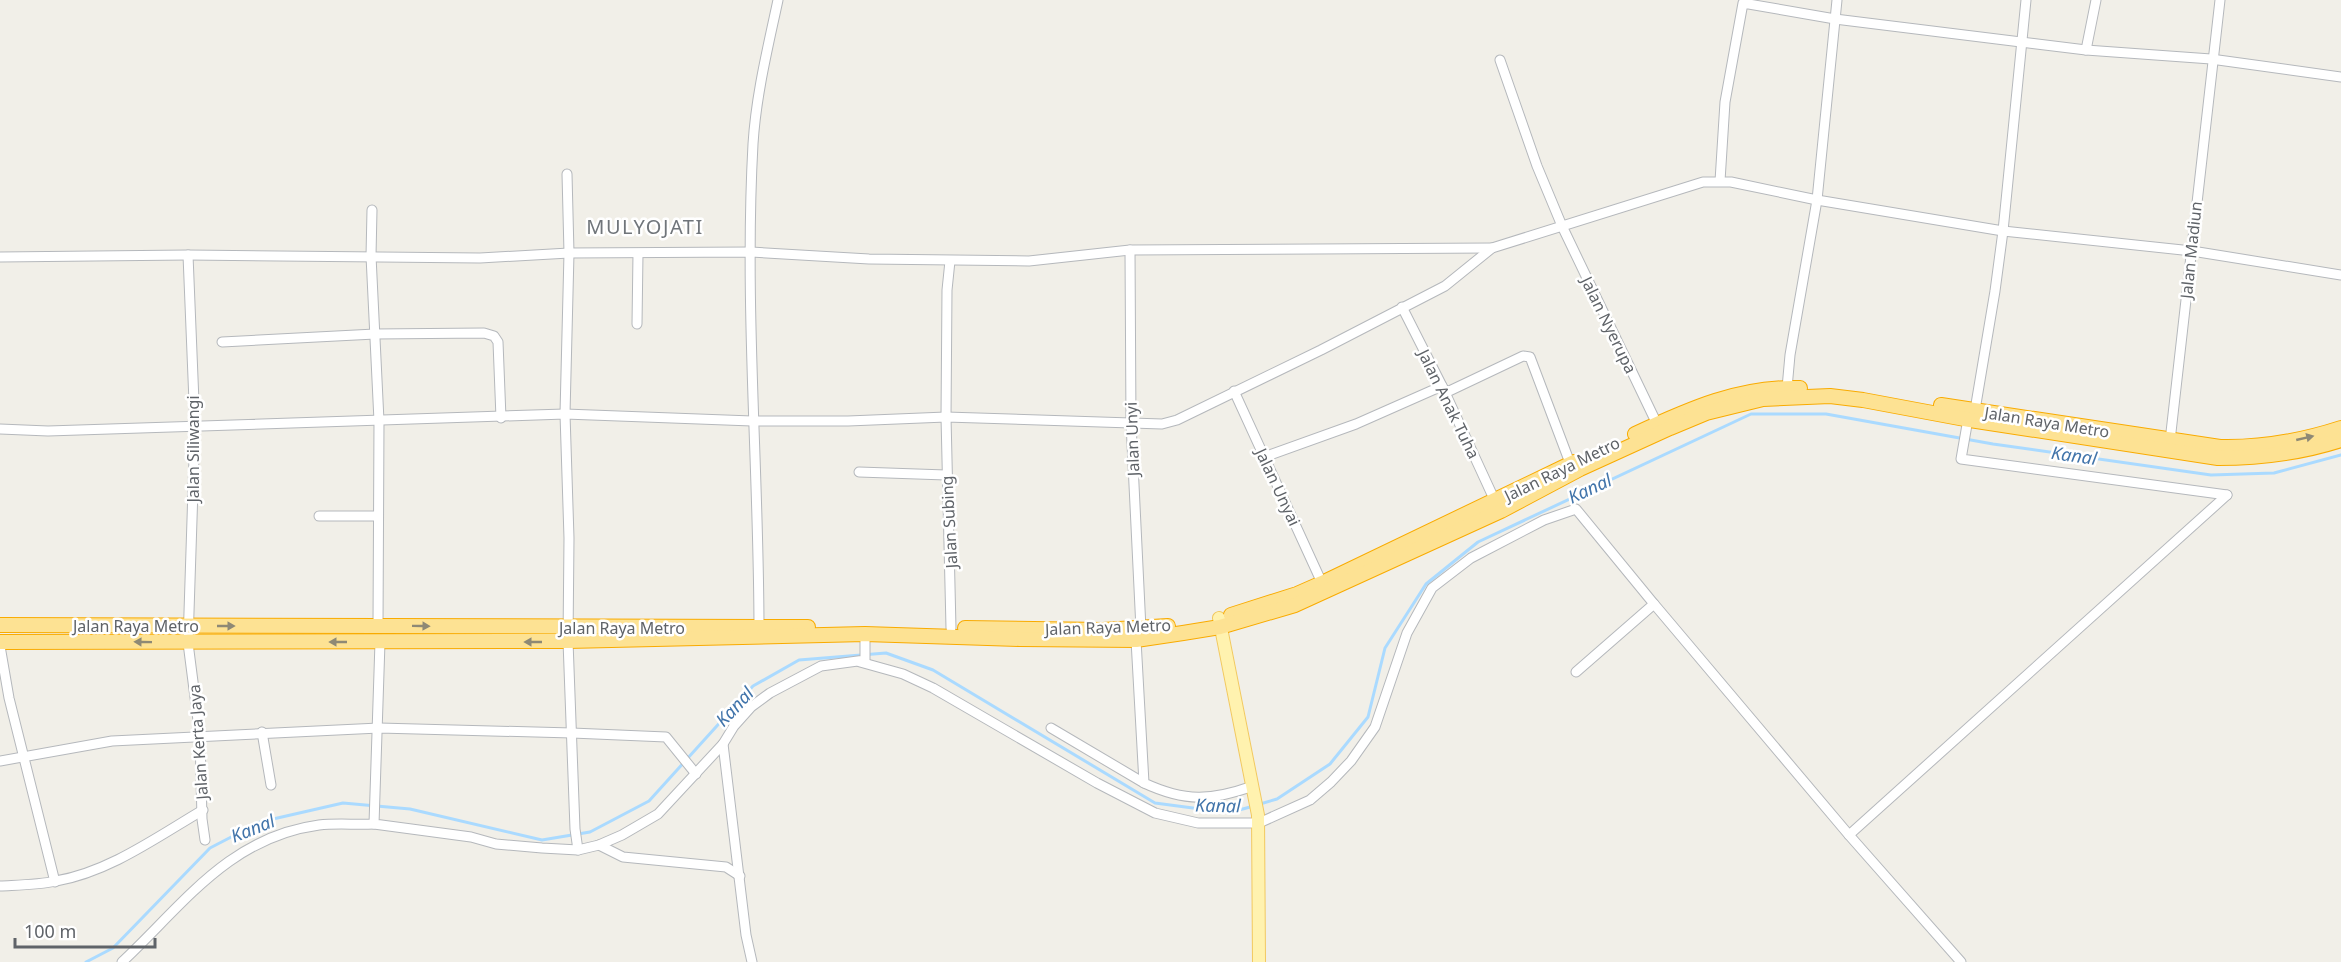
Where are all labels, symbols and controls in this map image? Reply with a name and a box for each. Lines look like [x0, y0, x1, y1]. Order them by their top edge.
street label: Jalan Madiun [2175, 200, 2207, 302]
district label: MULYOJATI [586, 213, 704, 240]
street label: Jalan Nyerupa [1575, 271, 1642, 377]
street label: Jalan Anak Tuha [1412, 344, 1485, 462]
street label: Jalan Siliwangi [182, 395, 204, 505]
street label: Jalan Unyi [1120, 401, 1144, 479]
street label: Jalan Raya Metro [1981, 401, 2111, 443]
street label: Jalan Raya Metro [1499, 431, 1623, 507]
one-way arrow [2296, 433, 2315, 442]
water label: Kanal [2050, 440, 2099, 470]
street label: Jalan Unyai [1250, 443, 1306, 529]
water label: Kanal [1564, 467, 1616, 509]
street label: Jalan Subing [936, 475, 963, 571]
street label: Jalan Raya Metro [1043, 614, 1171, 640]
street label: Jalan Raya Metro [71, 615, 199, 637]
street label: Jalan Raya Metro [557, 617, 685, 639]
one-way arrow [217, 621, 236, 631]
one-way arrow [412, 621, 431, 631]
one-way arrow [133, 637, 152, 647]
one-way arrow [328, 637, 347, 647]
one-way arrow [523, 637, 542, 647]
water label: Kanal [710, 681, 759, 731]
street label: Jalan Kerta Jaya [183, 684, 213, 802]
water label: Kanal [1195, 793, 1241, 817]
water label: Kanal [227, 808, 279, 848]
scale bar [15, 911, 154, 949]
text: 100 m [24, 919, 76, 943]

